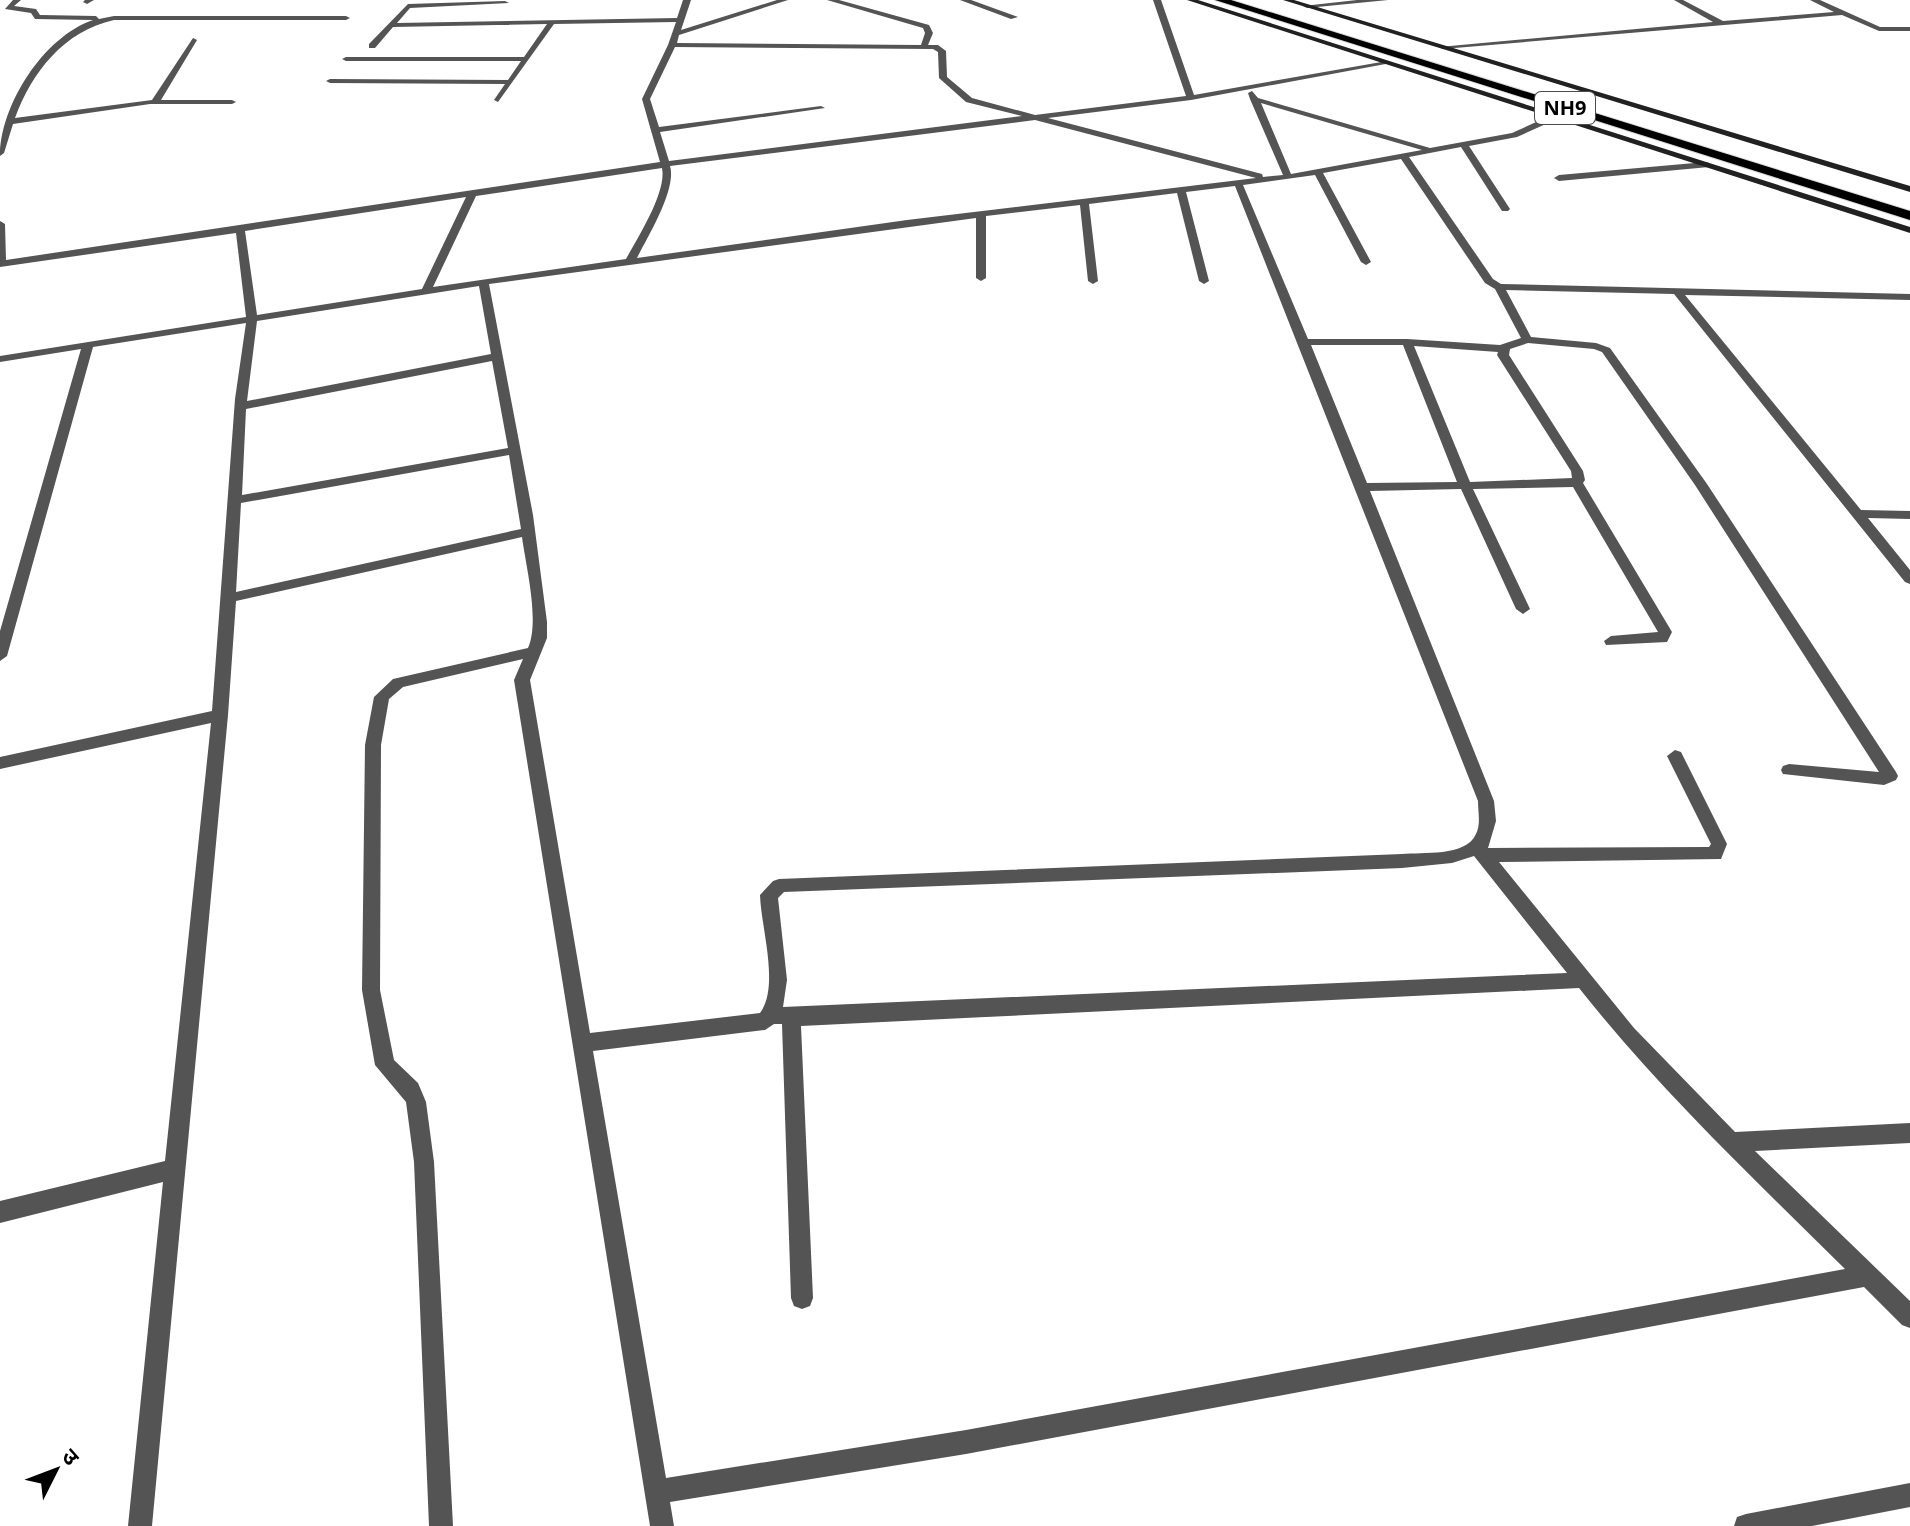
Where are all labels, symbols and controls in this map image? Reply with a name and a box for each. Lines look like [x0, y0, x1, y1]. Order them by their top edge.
road number: NH9 [1535, 92, 1595, 124]
north arrow [16, 1430, 96, 1510]
text: उ [56, 1441, 88, 1472]

